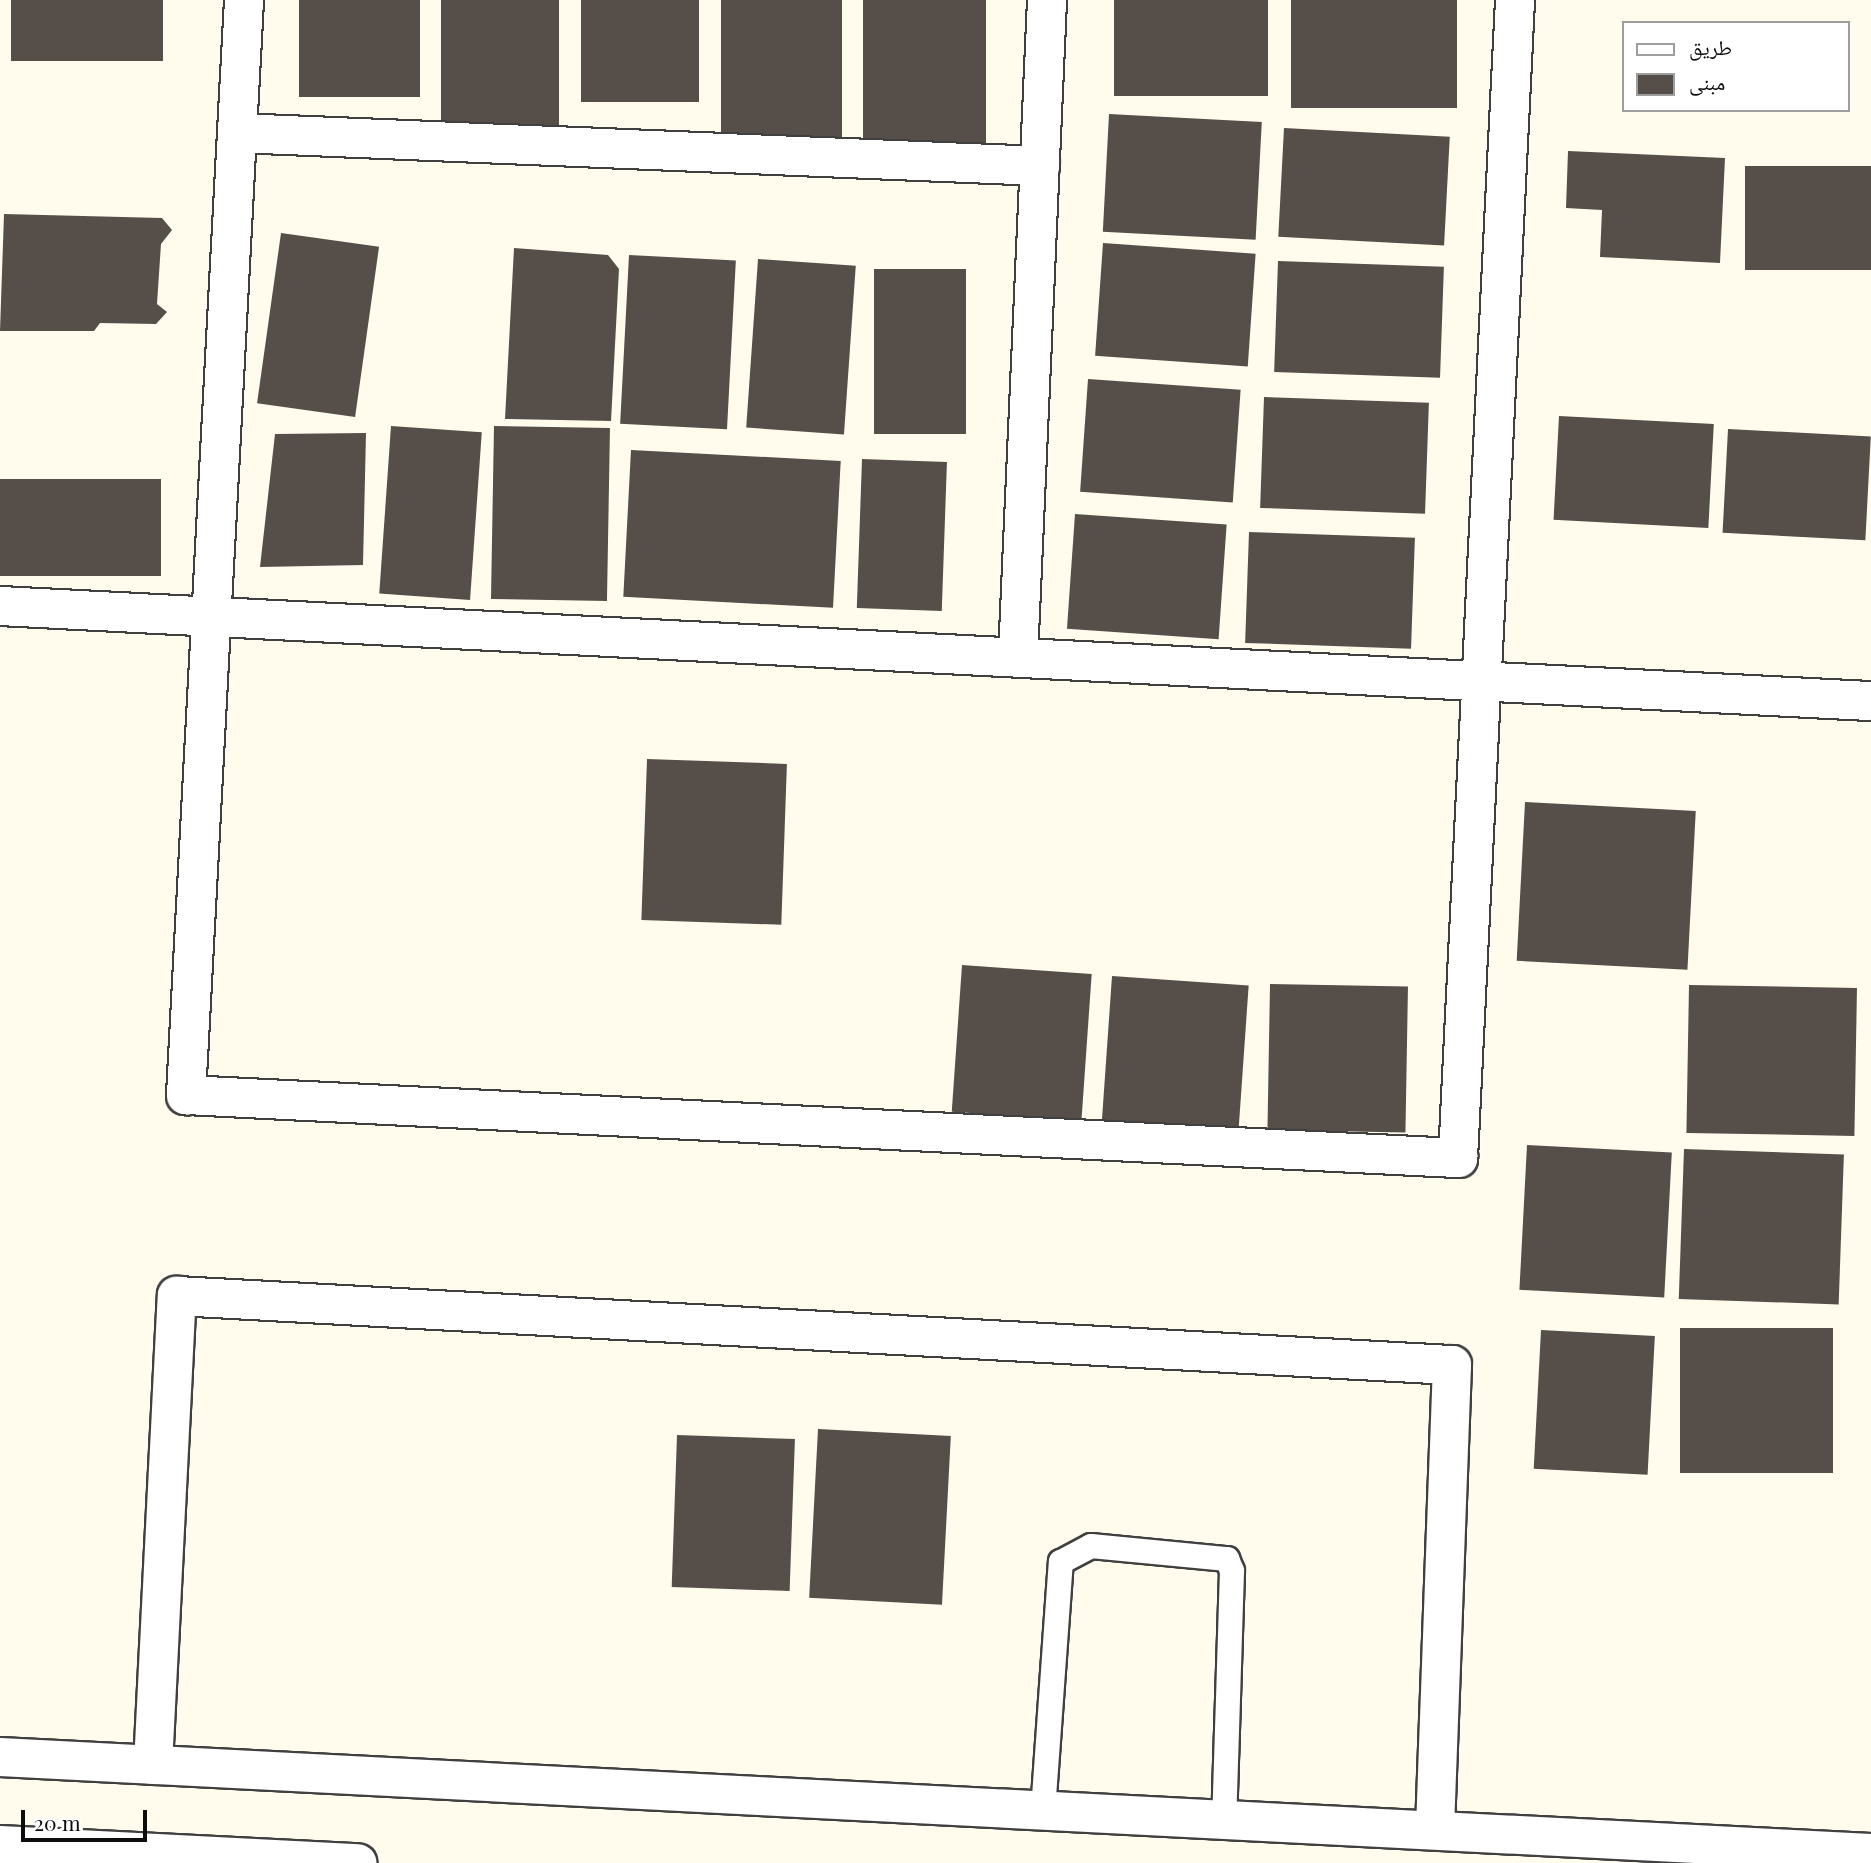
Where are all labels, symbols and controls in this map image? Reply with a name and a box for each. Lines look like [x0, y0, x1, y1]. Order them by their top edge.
legend [1622, 21, 1850, 112]
text: طريق [1689, 32, 1732, 60]
text: مبنى [1689, 67, 1725, 95]
scale bar [24, 1797, 150, 1841]
text: 20 m [34, 1808, 81, 1836]

